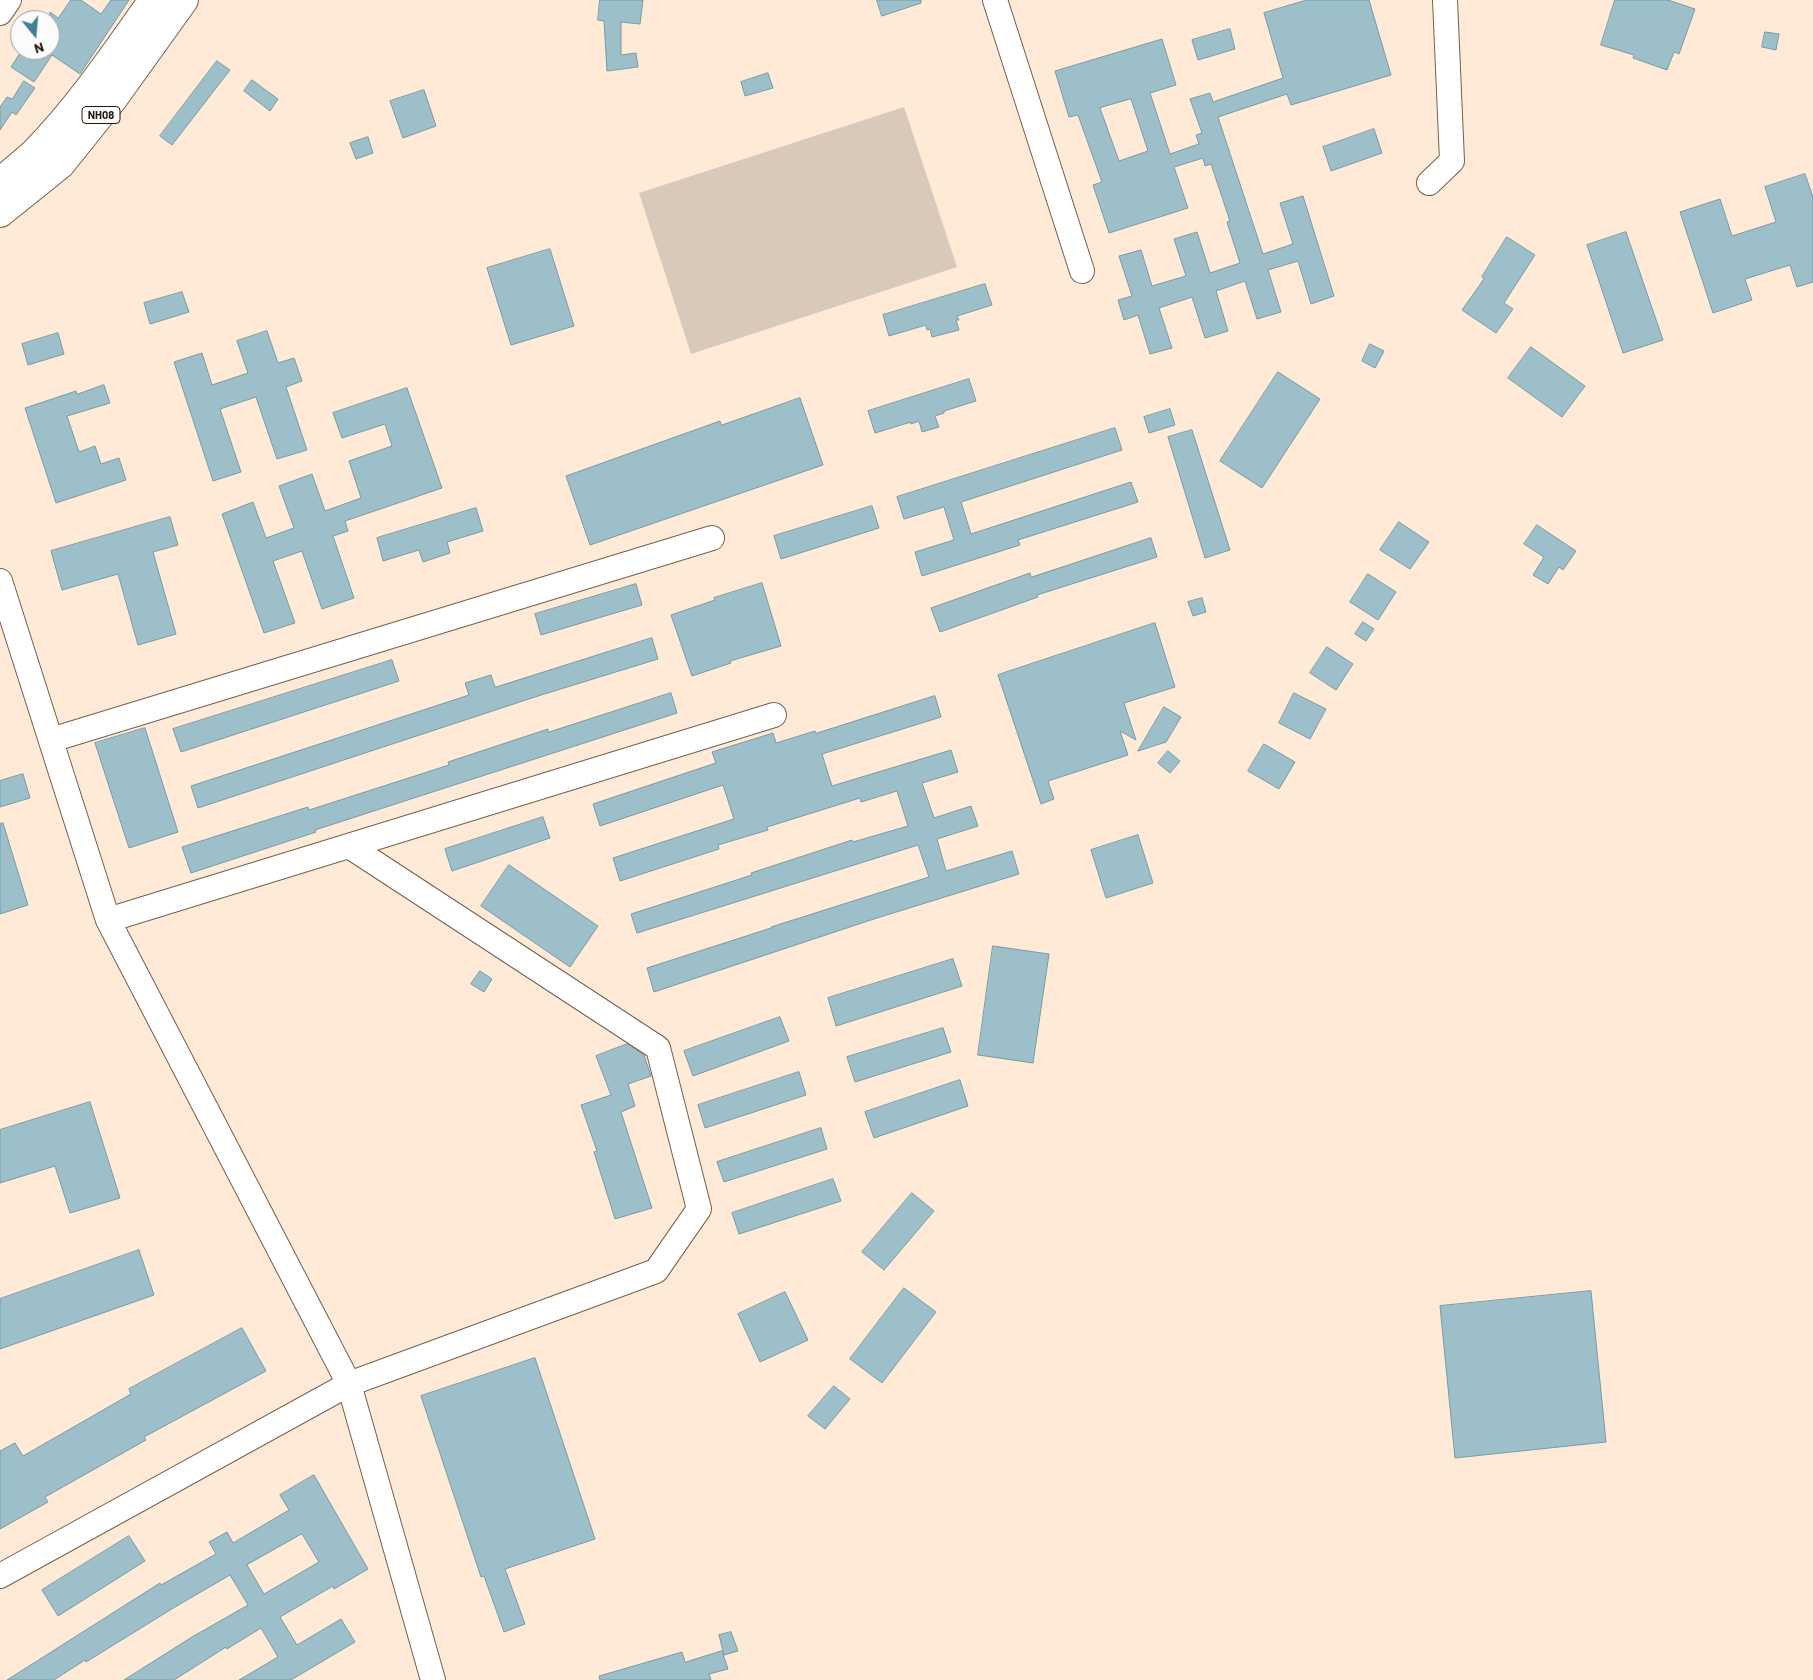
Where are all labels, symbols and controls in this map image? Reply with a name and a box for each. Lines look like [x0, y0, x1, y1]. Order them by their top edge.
north arrow [10, 10, 60, 60]
text: N [32, 39, 46, 58]
road number: NH08 [82, 106, 120, 124]

